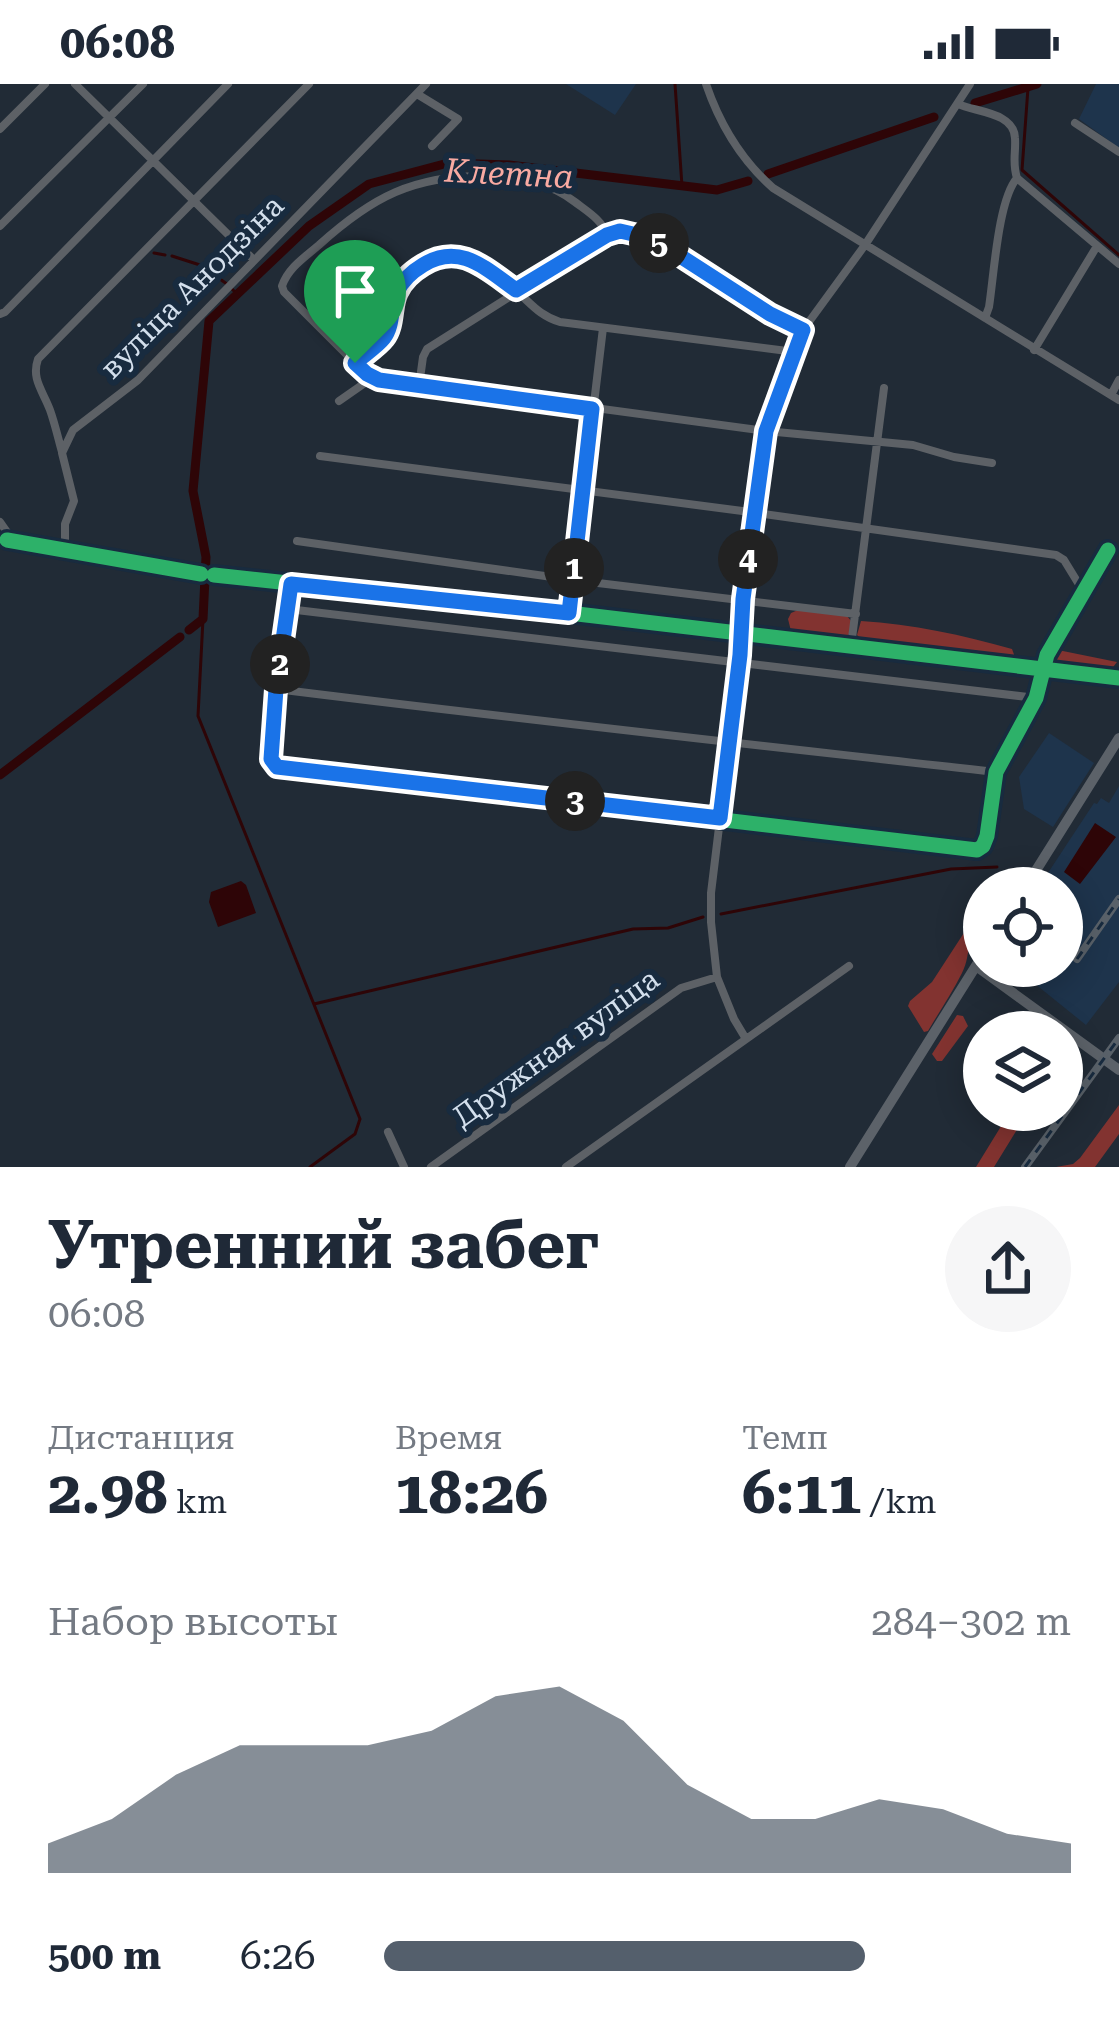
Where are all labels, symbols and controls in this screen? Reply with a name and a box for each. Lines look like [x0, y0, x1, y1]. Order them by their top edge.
text: 06:08 [60, 16, 175, 69]
water label: Клетна [442, 151, 574, 196]
street label: вуліца Анодзіна [93, 188, 290, 385]
pin: 5 [629, 213, 689, 273]
text: 5 [650, 223, 668, 262]
pin [304, 240, 406, 363]
icon: arrive [322, 258, 388, 324]
pin: 4 [718, 529, 778, 589]
pin: 1 [544, 538, 604, 598]
text: 4 [739, 539, 757, 578]
text: 1 [565, 548, 583, 587]
pin: 2 [250, 634, 310, 694]
text: 2 [271, 644, 289, 683]
pin: 3 [545, 771, 605, 831]
text: 3 [566, 781, 584, 820]
map controls [963, 867, 1083, 1131]
button: locate [963, 867, 1083, 987]
street label: Дружная вуліца [446, 961, 666, 1134]
button: layers [963, 1011, 1083, 1131]
button: share [945, 1206, 1071, 1332]
text: Утренний забег [48, 1207, 599, 1284]
text: 06:08 [48, 1291, 145, 1337]
text: Дистанция [48, 1418, 235, 1457]
text: Время [395, 1418, 502, 1457]
text: Темп [742, 1418, 828, 1457]
text: 2.98 [48, 1457, 168, 1528]
text: 18:26 [395, 1457, 548, 1528]
text: 6:11 [742, 1457, 862, 1528]
text: km [168, 1482, 227, 1521]
text: /km [862, 1482, 936, 1521]
text: Набор высоты [48, 1599, 338, 1645]
text: 284–302 m [871, 1599, 1071, 1645]
text: 500 m [48, 1933, 161, 1979]
text: 6:26 [240, 1933, 316, 1979]

